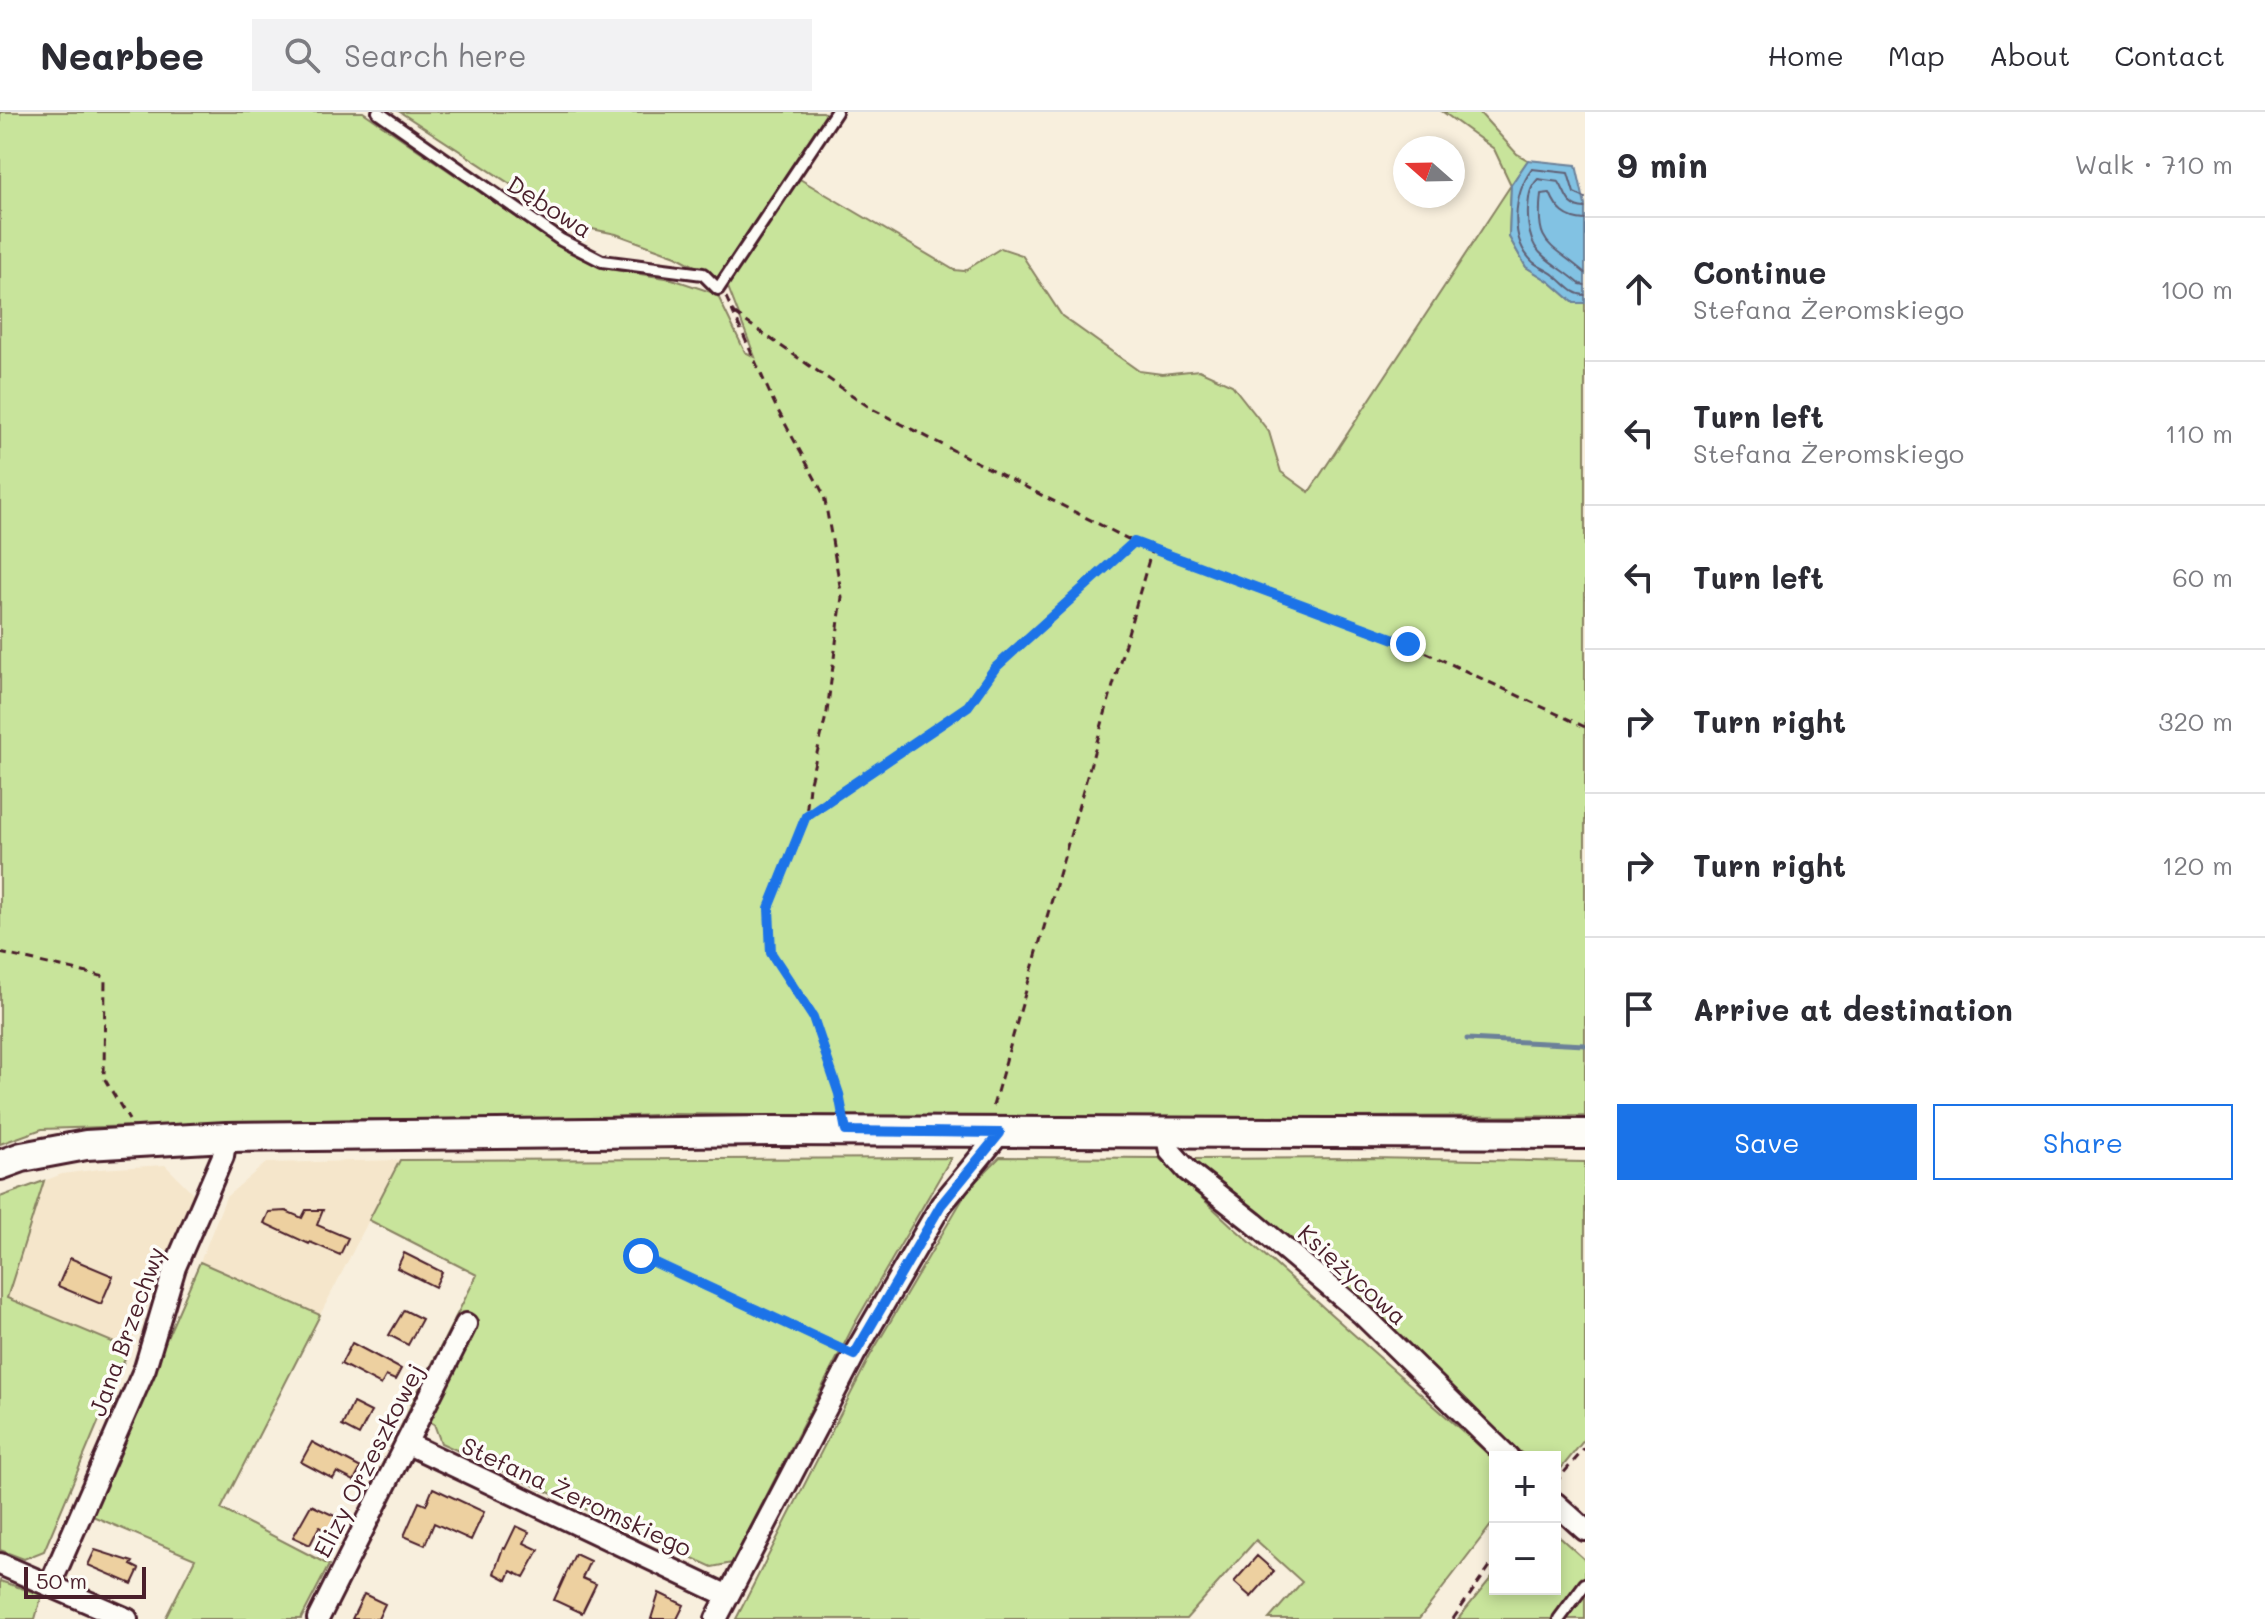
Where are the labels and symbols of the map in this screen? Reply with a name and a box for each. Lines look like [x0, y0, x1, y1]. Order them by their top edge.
north arrow [1393, 136, 1465, 208]
street label: Dębowa [502, 168, 598, 244]
route end [1390, 626, 1426, 662]
street label: Księżycowa [1292, 1217, 1414, 1331]
route start [623, 1238, 659, 1274]
street label: Jana Brzechwy [81, 1242, 171, 1420]
street label: Elizy Orzeszkowej [306, 1358, 430, 1562]
street label: Stefana Żeromskiego [457, 1429, 697, 1563]
scale bar [24, 1563, 146, 1599]

